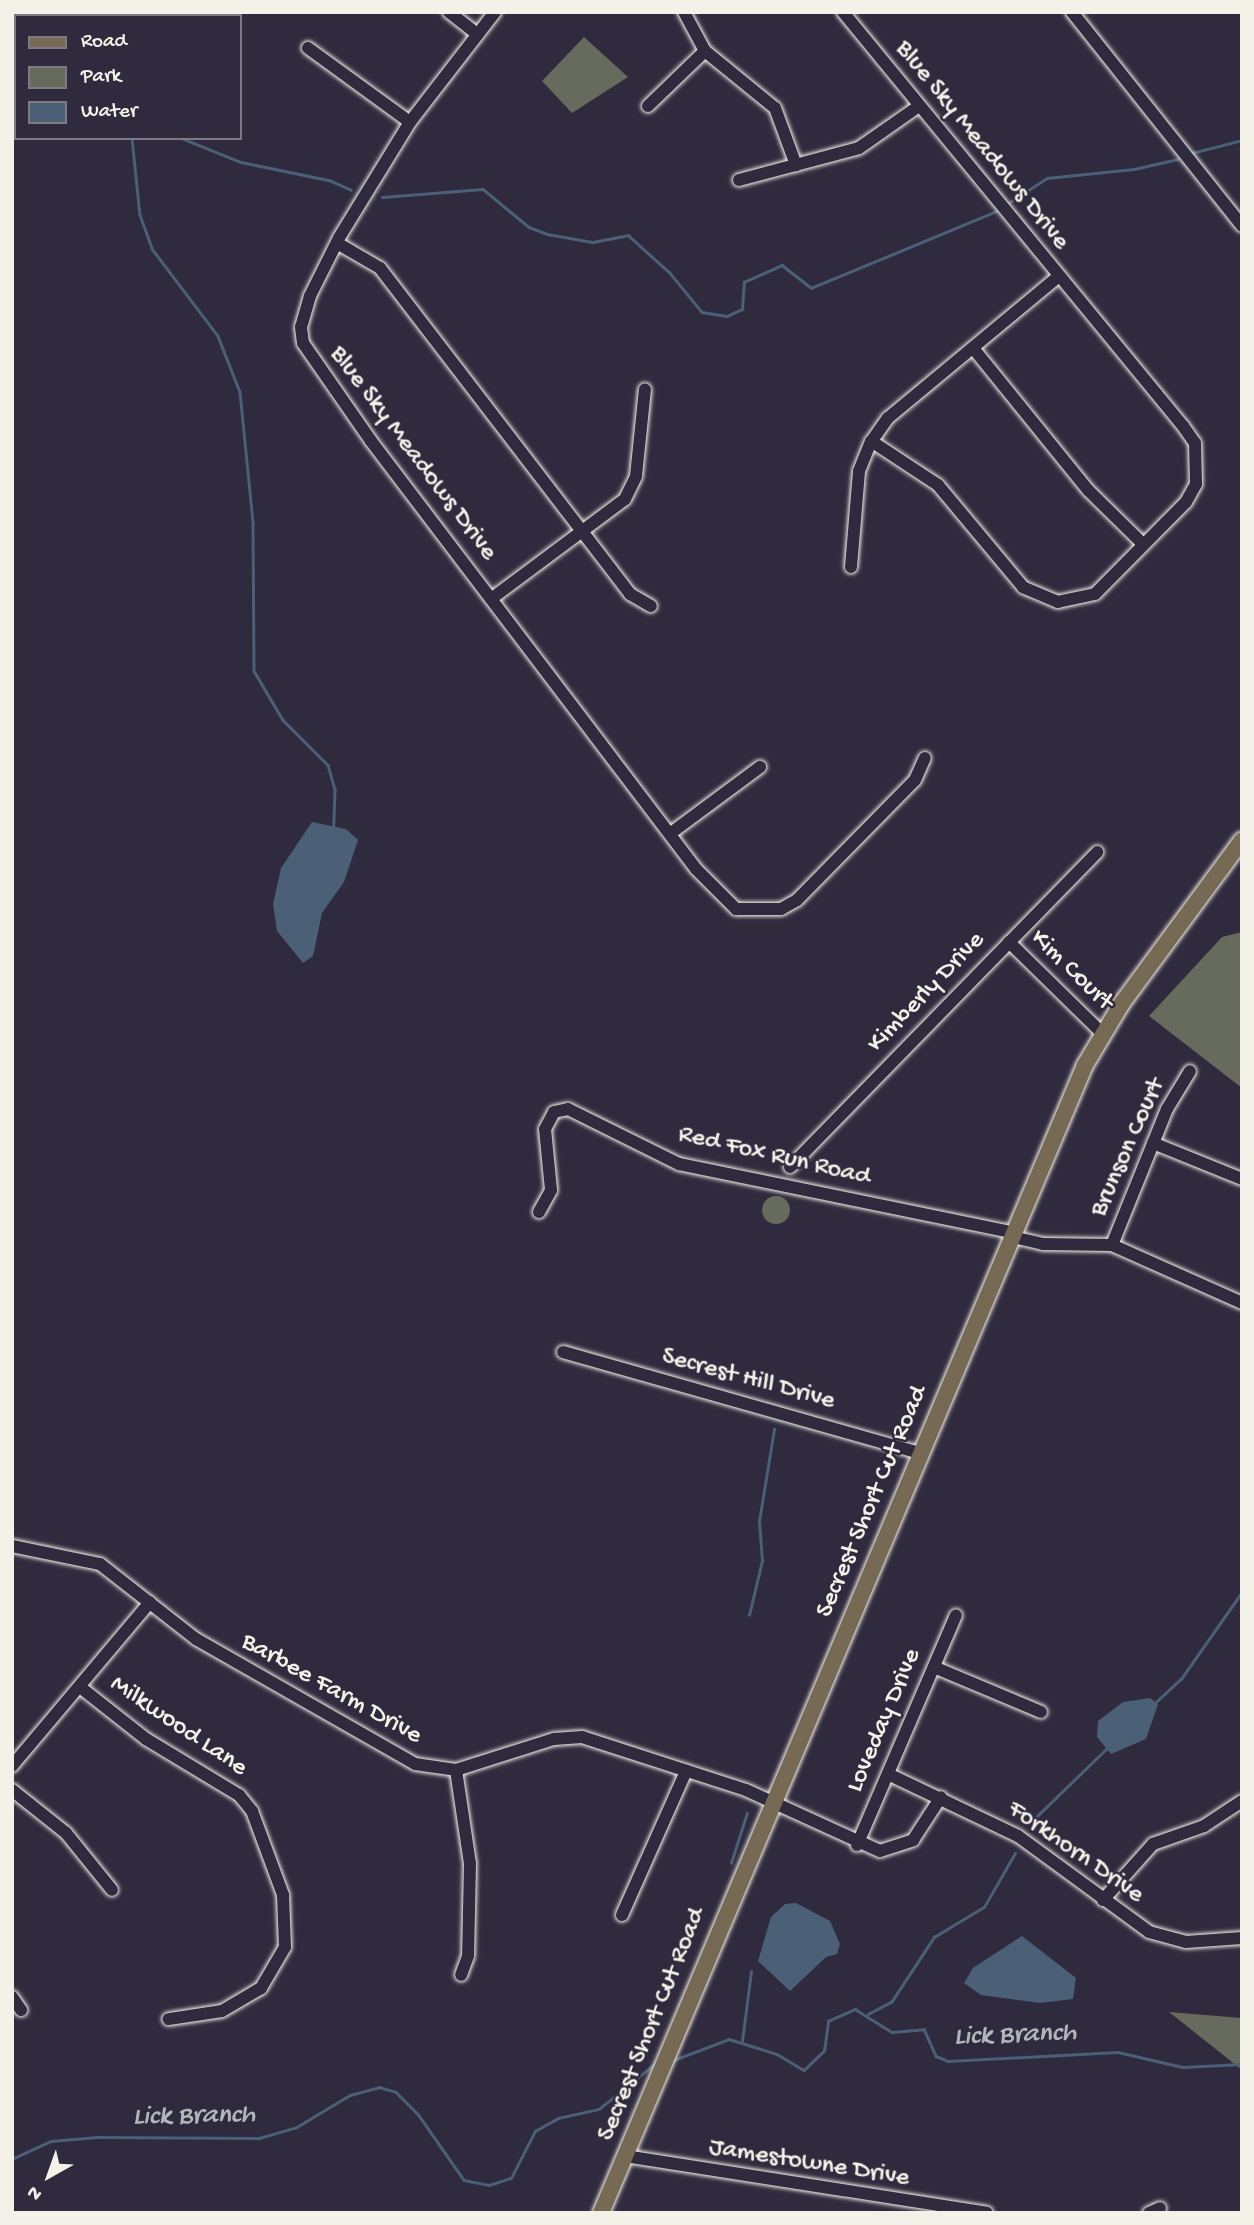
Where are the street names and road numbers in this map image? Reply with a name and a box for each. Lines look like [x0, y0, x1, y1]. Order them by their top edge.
street label: Blue Sky Meadows Drive [887, 35, 1075, 257]
street label: Blue Sky Meadows Drive [321, 341, 503, 567]
street label: Kim Court [1023, 924, 1119, 1018]
street label: Kimberly Drive [862, 926, 992, 1060]
street label: Brunson Court [1085, 1074, 1173, 1222]
street label: Red Fox Run Road [675, 1120, 873, 1194]
street label: Secrest Hill Drive [658, 1342, 838, 1418]
street label: Secrest Short Cut Road [810, 1381, 936, 1623]
street label: Barbee Farm Drive [235, 1627, 427, 1753]
street label: Loveday Drive [841, 1644, 929, 1798]
street label: Milkwood Lane [103, 1670, 253, 1784]
street label: Forkhorn Drive [1001, 1794, 1149, 1912]
street label: Secrest Short Cut Road [592, 1904, 714, 2146]
street label: Jamestowne Drive [707, 2133, 911, 2195]

